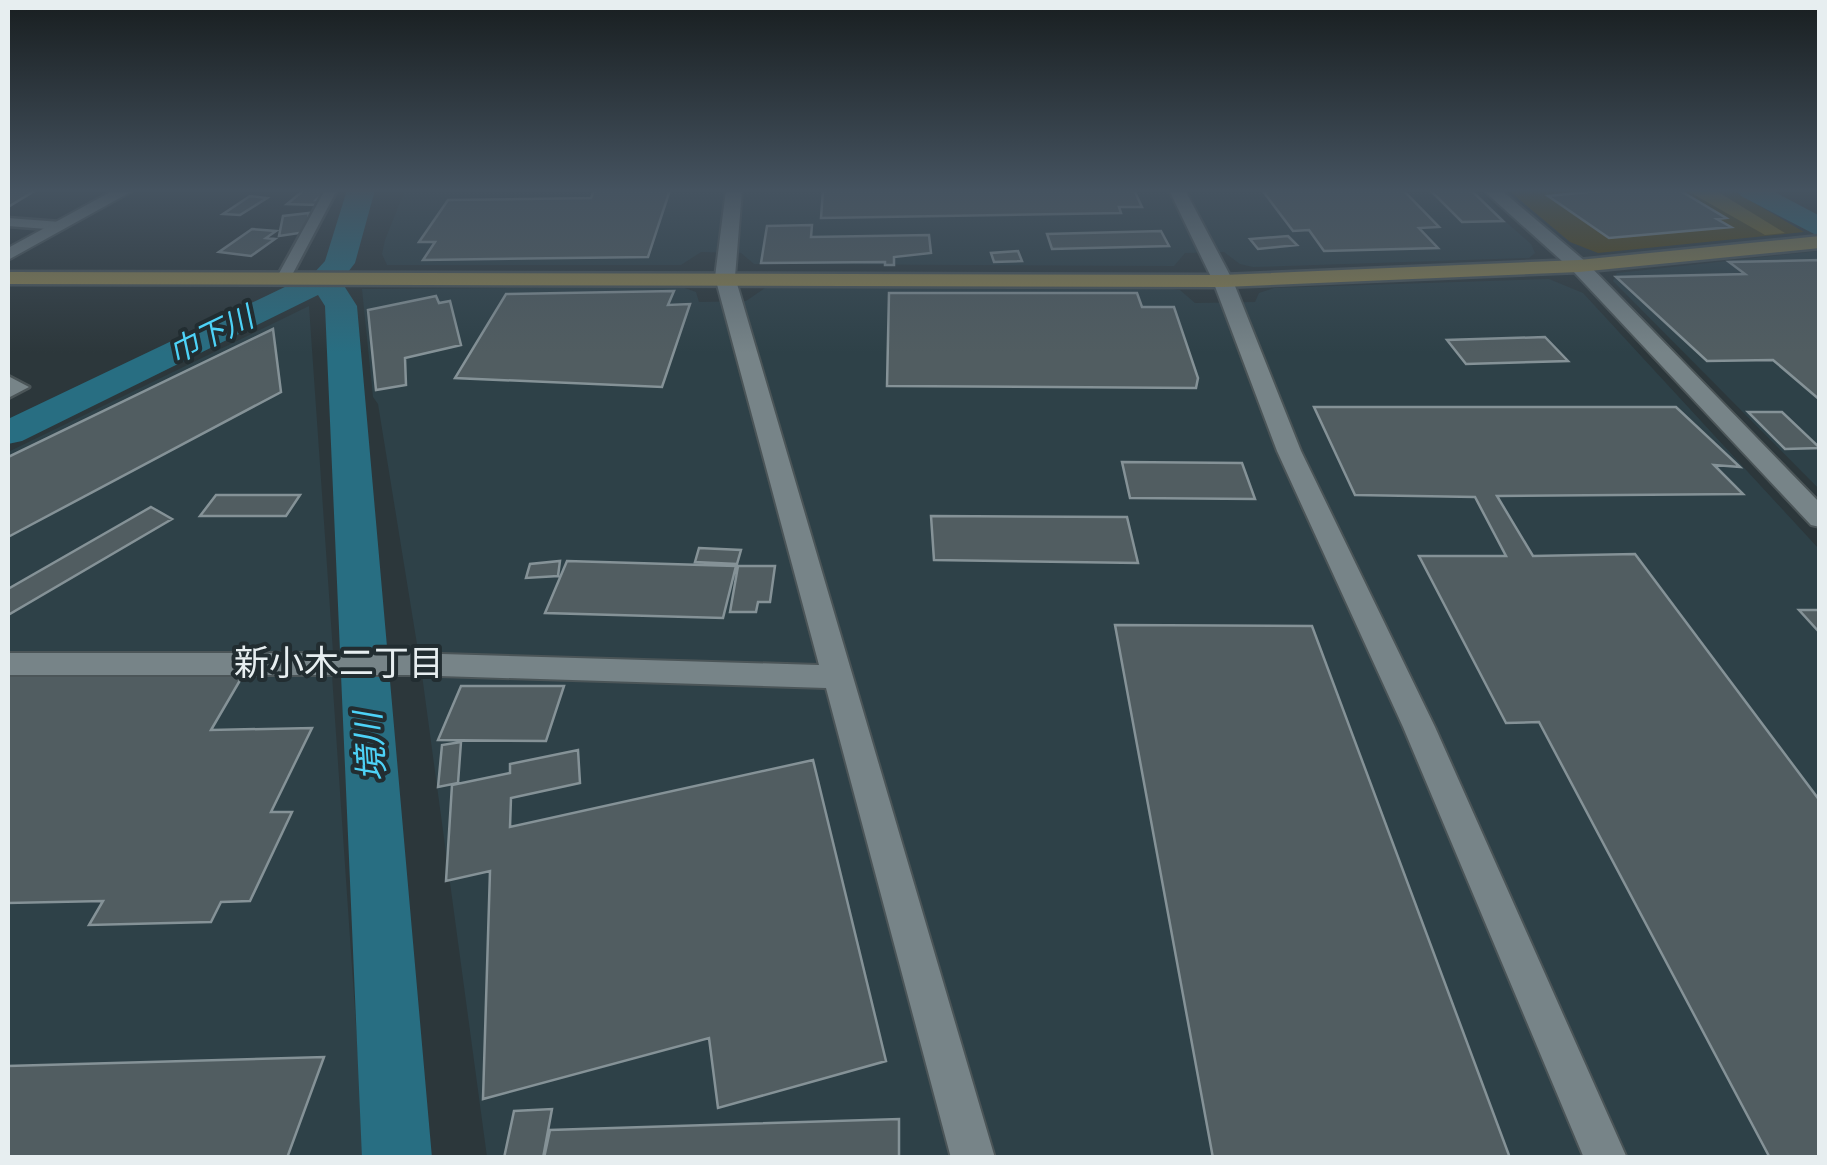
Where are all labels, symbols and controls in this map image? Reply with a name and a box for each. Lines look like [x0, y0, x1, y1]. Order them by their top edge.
water label: 巾下川 [163, 298, 262, 371]
district label: 新小木二丁目 [234, 642, 444, 684]
water label: 境川 [346, 707, 393, 783]

